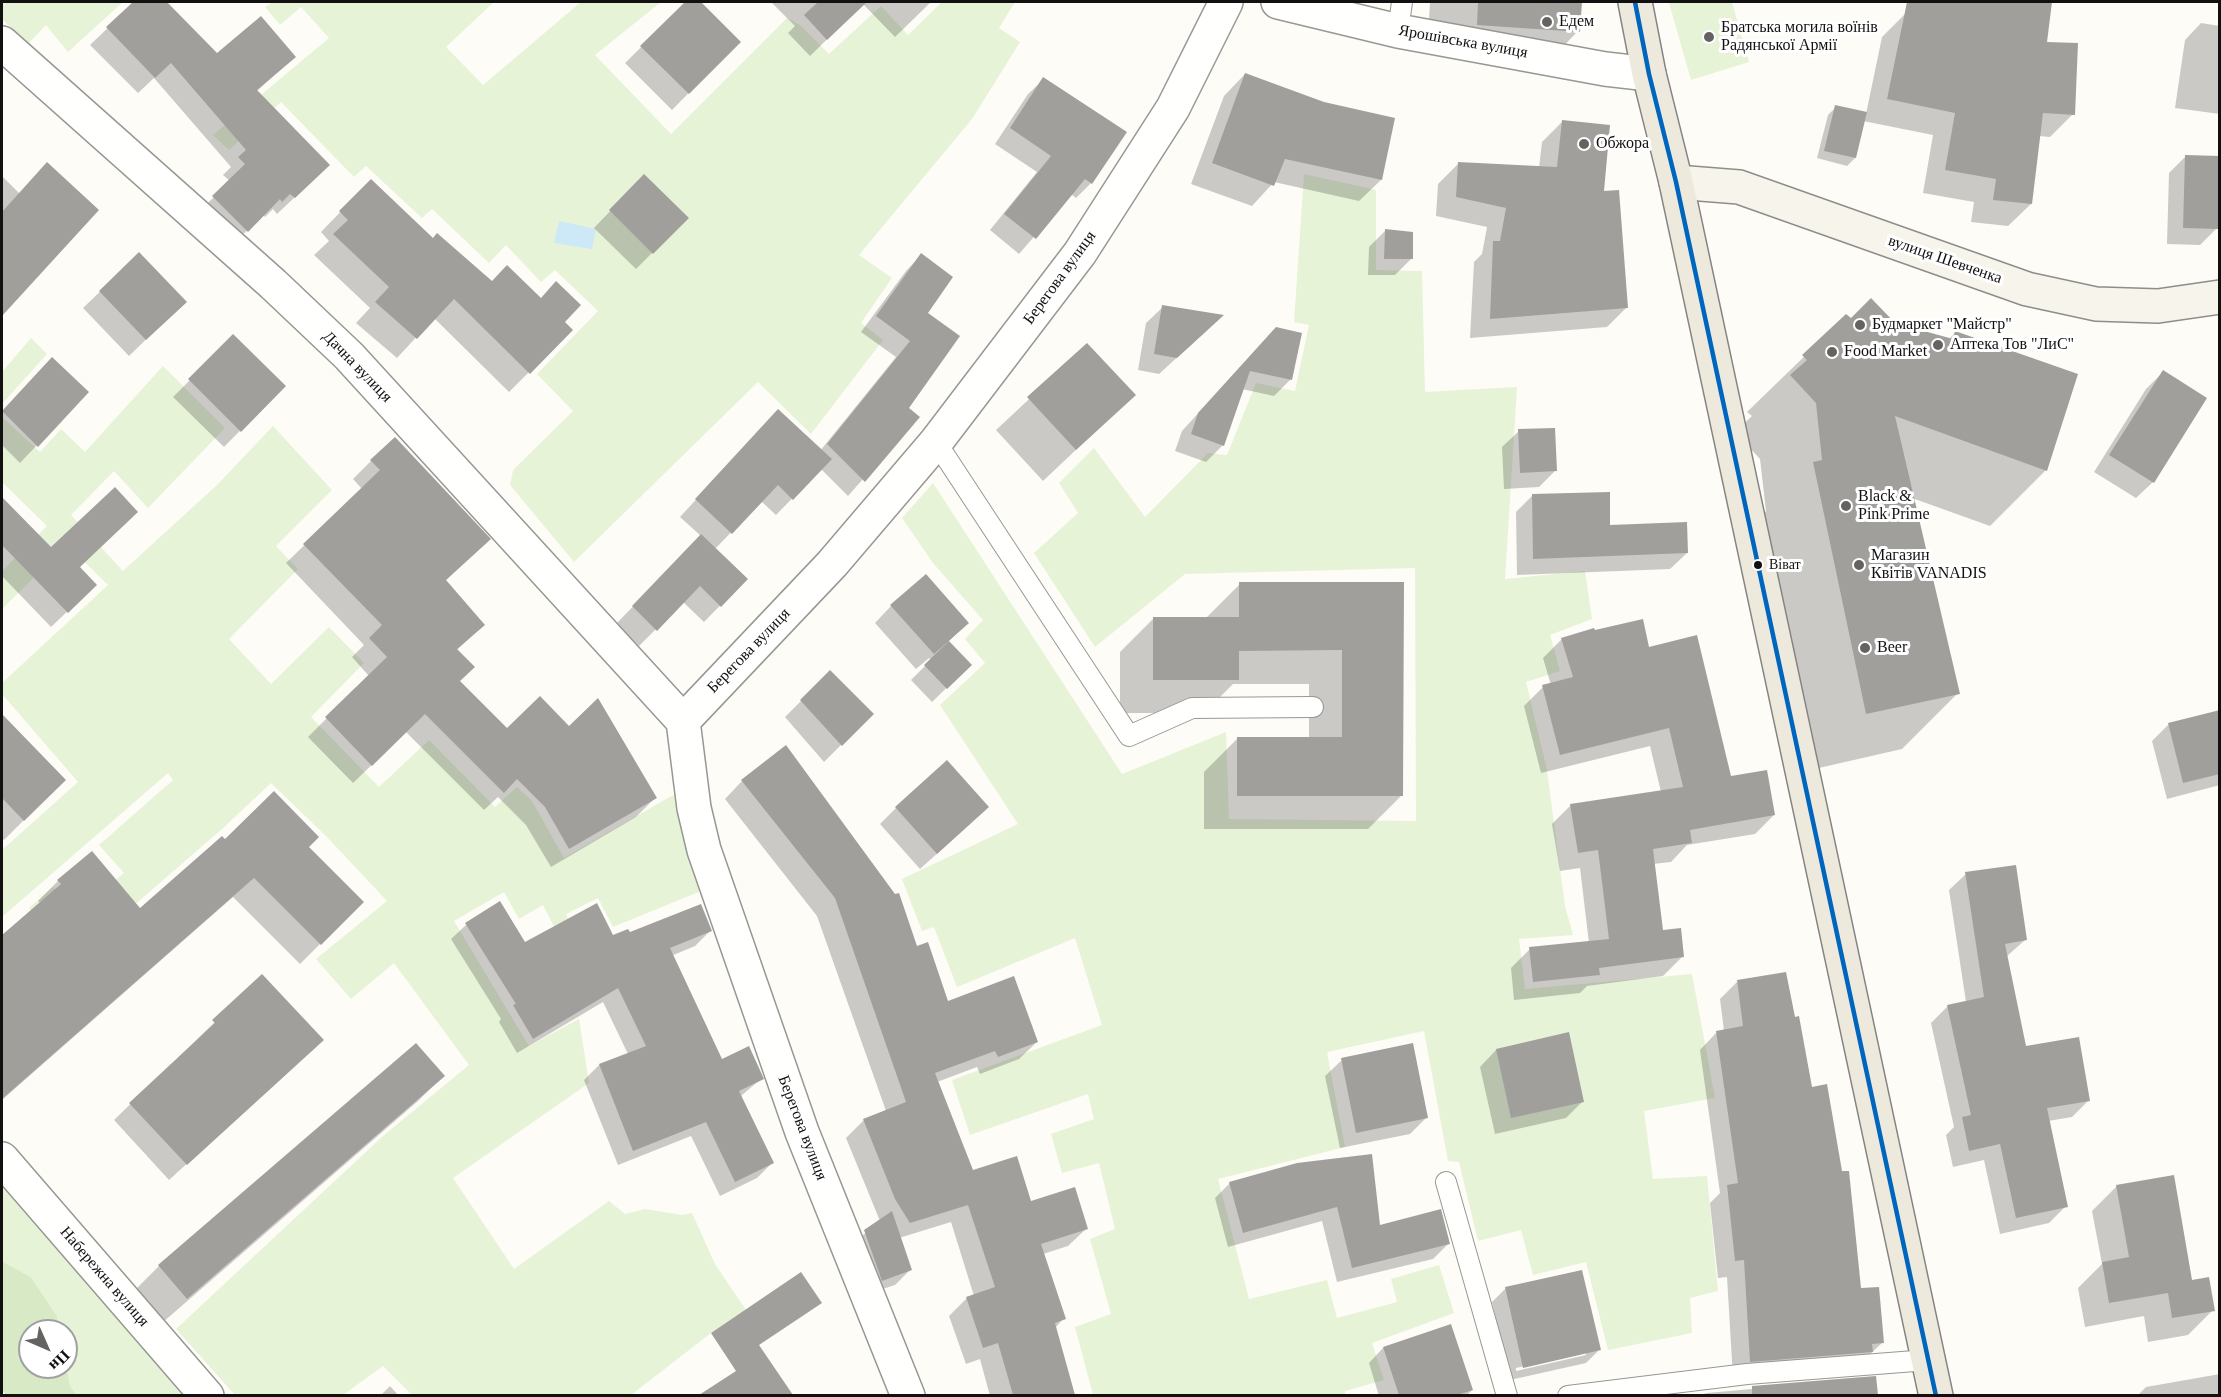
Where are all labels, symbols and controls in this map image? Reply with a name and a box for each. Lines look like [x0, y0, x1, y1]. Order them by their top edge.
place label: Едем [1559, 12, 1594, 32]
marker: Едем [1540, 15, 1554, 29]
place label: Братська могила воїнів Радянської Армії [1721, 18, 1878, 56]
street label: Ярошівська вулиця [1397, 21, 1529, 63]
marker: Братська могила воїнів Радянської Армії [1702, 30, 1716, 44]
place label: Обжора [1596, 134, 1649, 154]
marker: Обжора [1577, 137, 1591, 151]
street label: Берегова вулиця [1020, 228, 1100, 328]
street label: вулиця Шевченка [1885, 232, 2005, 288]
place label: Будмаркет "Майстр" [1872, 315, 2012, 335]
marker: Будмаркет "Майстр" [1853, 318, 1867, 332]
street label: Дачна вулиця [318, 327, 396, 407]
place label: Аптека Тов "ЛиС" [1950, 335, 2074, 355]
marker: Аптека Тов "ЛиС" [1931, 338, 1945, 352]
place label: Food Market [1844, 342, 1927, 362]
marker: Food Market [1825, 345, 1839, 359]
place label: Black & Pink Prime [1858, 487, 1930, 525]
marker: Black & Pink Prime [1839, 499, 1853, 513]
place label: Магазин Квітів VANADIS [1871, 546, 1987, 584]
place label: Віват [1769, 557, 1801, 573]
marker: Магазин Квітів VANADIS [1852, 558, 1866, 572]
marker: Віват [1752, 559, 1764, 571]
street label: Берегова вулиця [704, 604, 794, 698]
place label: Beer [1877, 638, 1907, 658]
marker: Beer [1858, 641, 1872, 655]
street label: Берегова вулиця [773, 1073, 831, 1183]
street label: Набережна вулиця [55, 1223, 153, 1331]
north arrow [18, 1319, 78, 1379]
text: Пн [46, 1347, 73, 1374]

